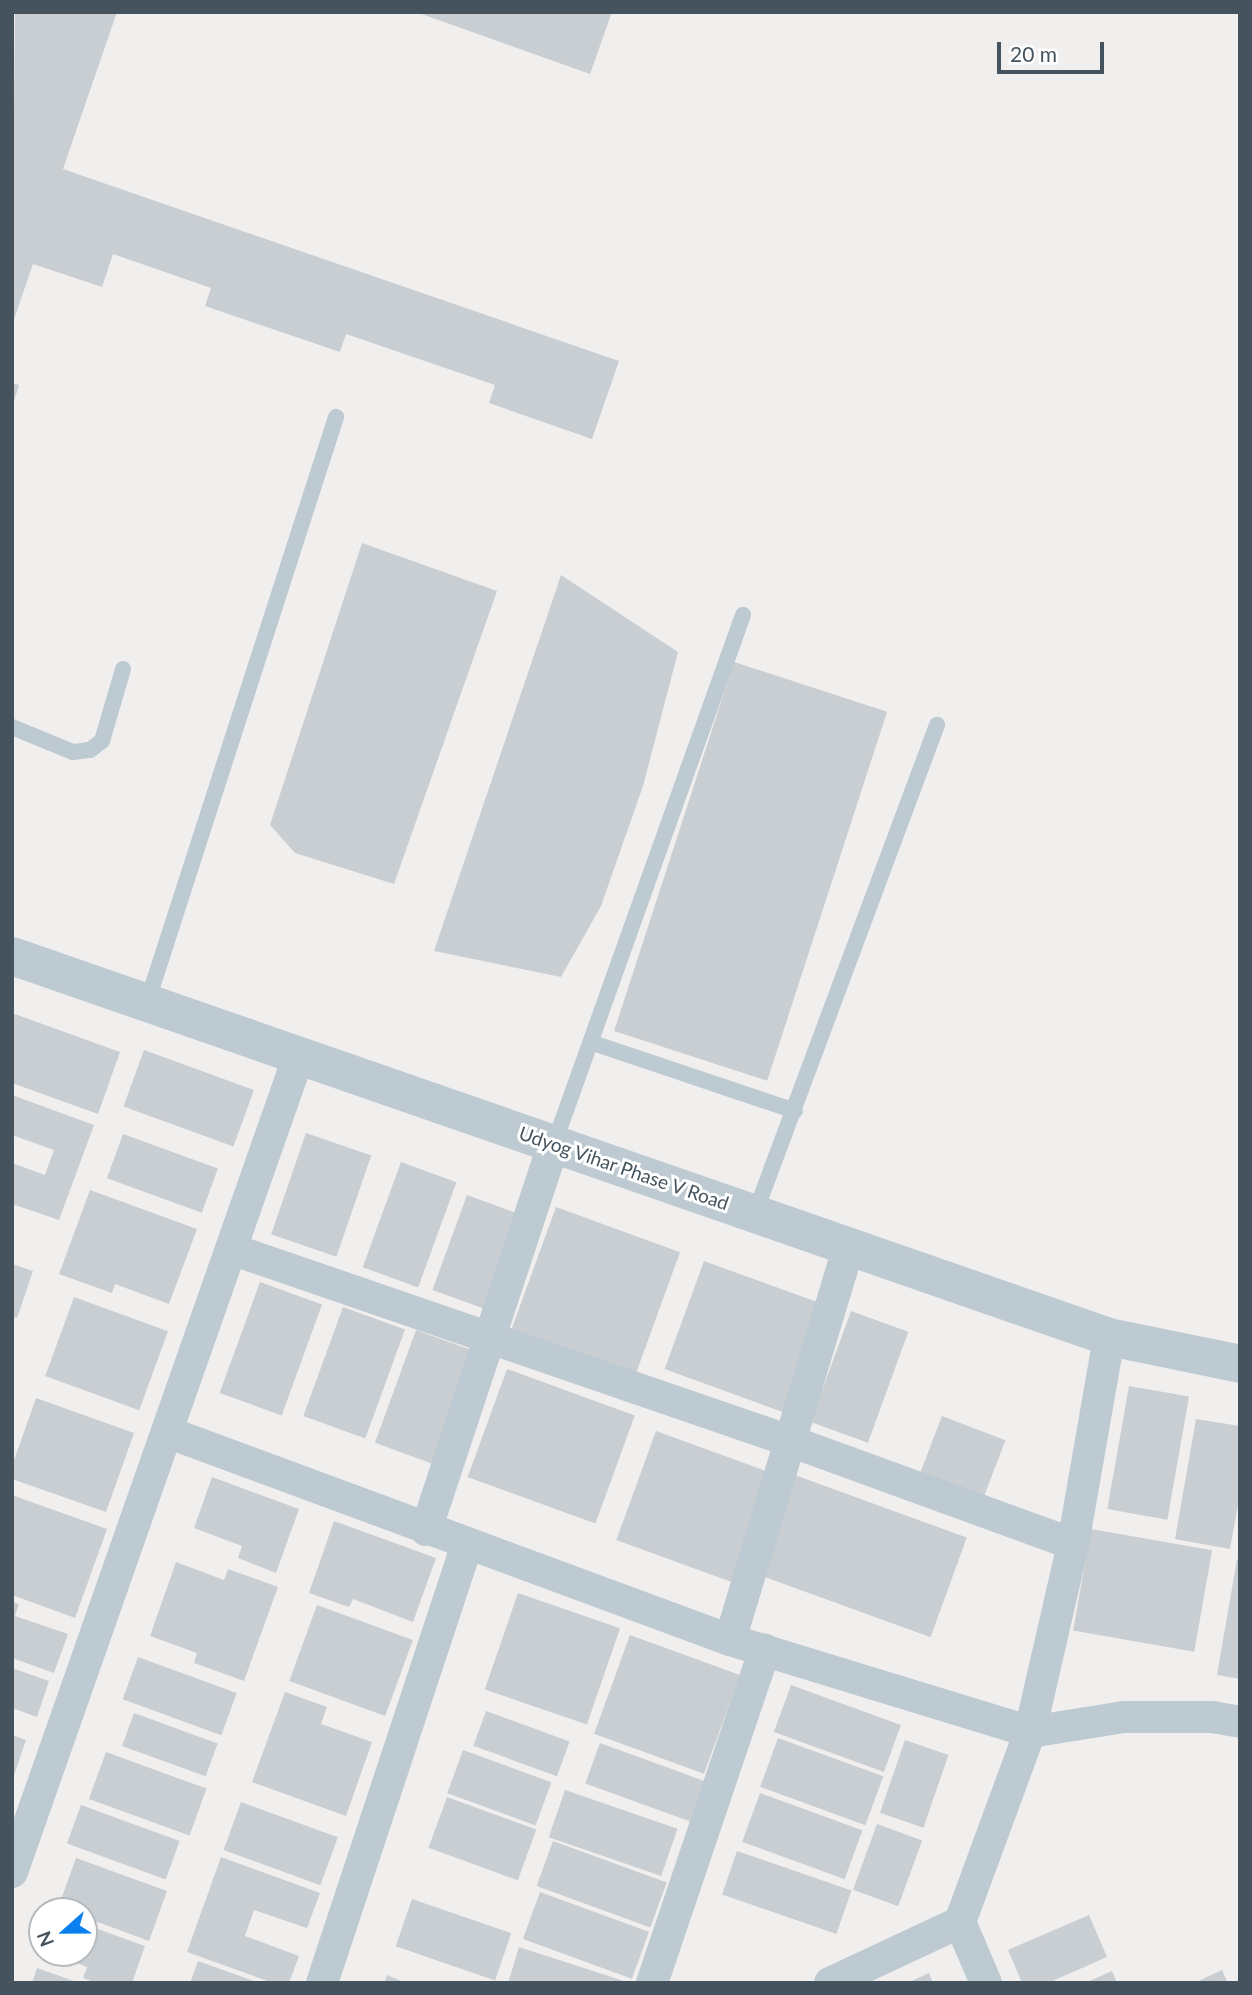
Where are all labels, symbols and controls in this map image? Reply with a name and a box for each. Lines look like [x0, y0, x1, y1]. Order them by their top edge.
scale bar [1000, 28, 1107, 72]
text: 20 m [1010, 41, 1057, 66]
street label: Udyog Vihar Phase V Road [515, 1121, 733, 1215]
north arrow [28, 1897, 98, 1967]
text: N [31, 1928, 58, 1950]

